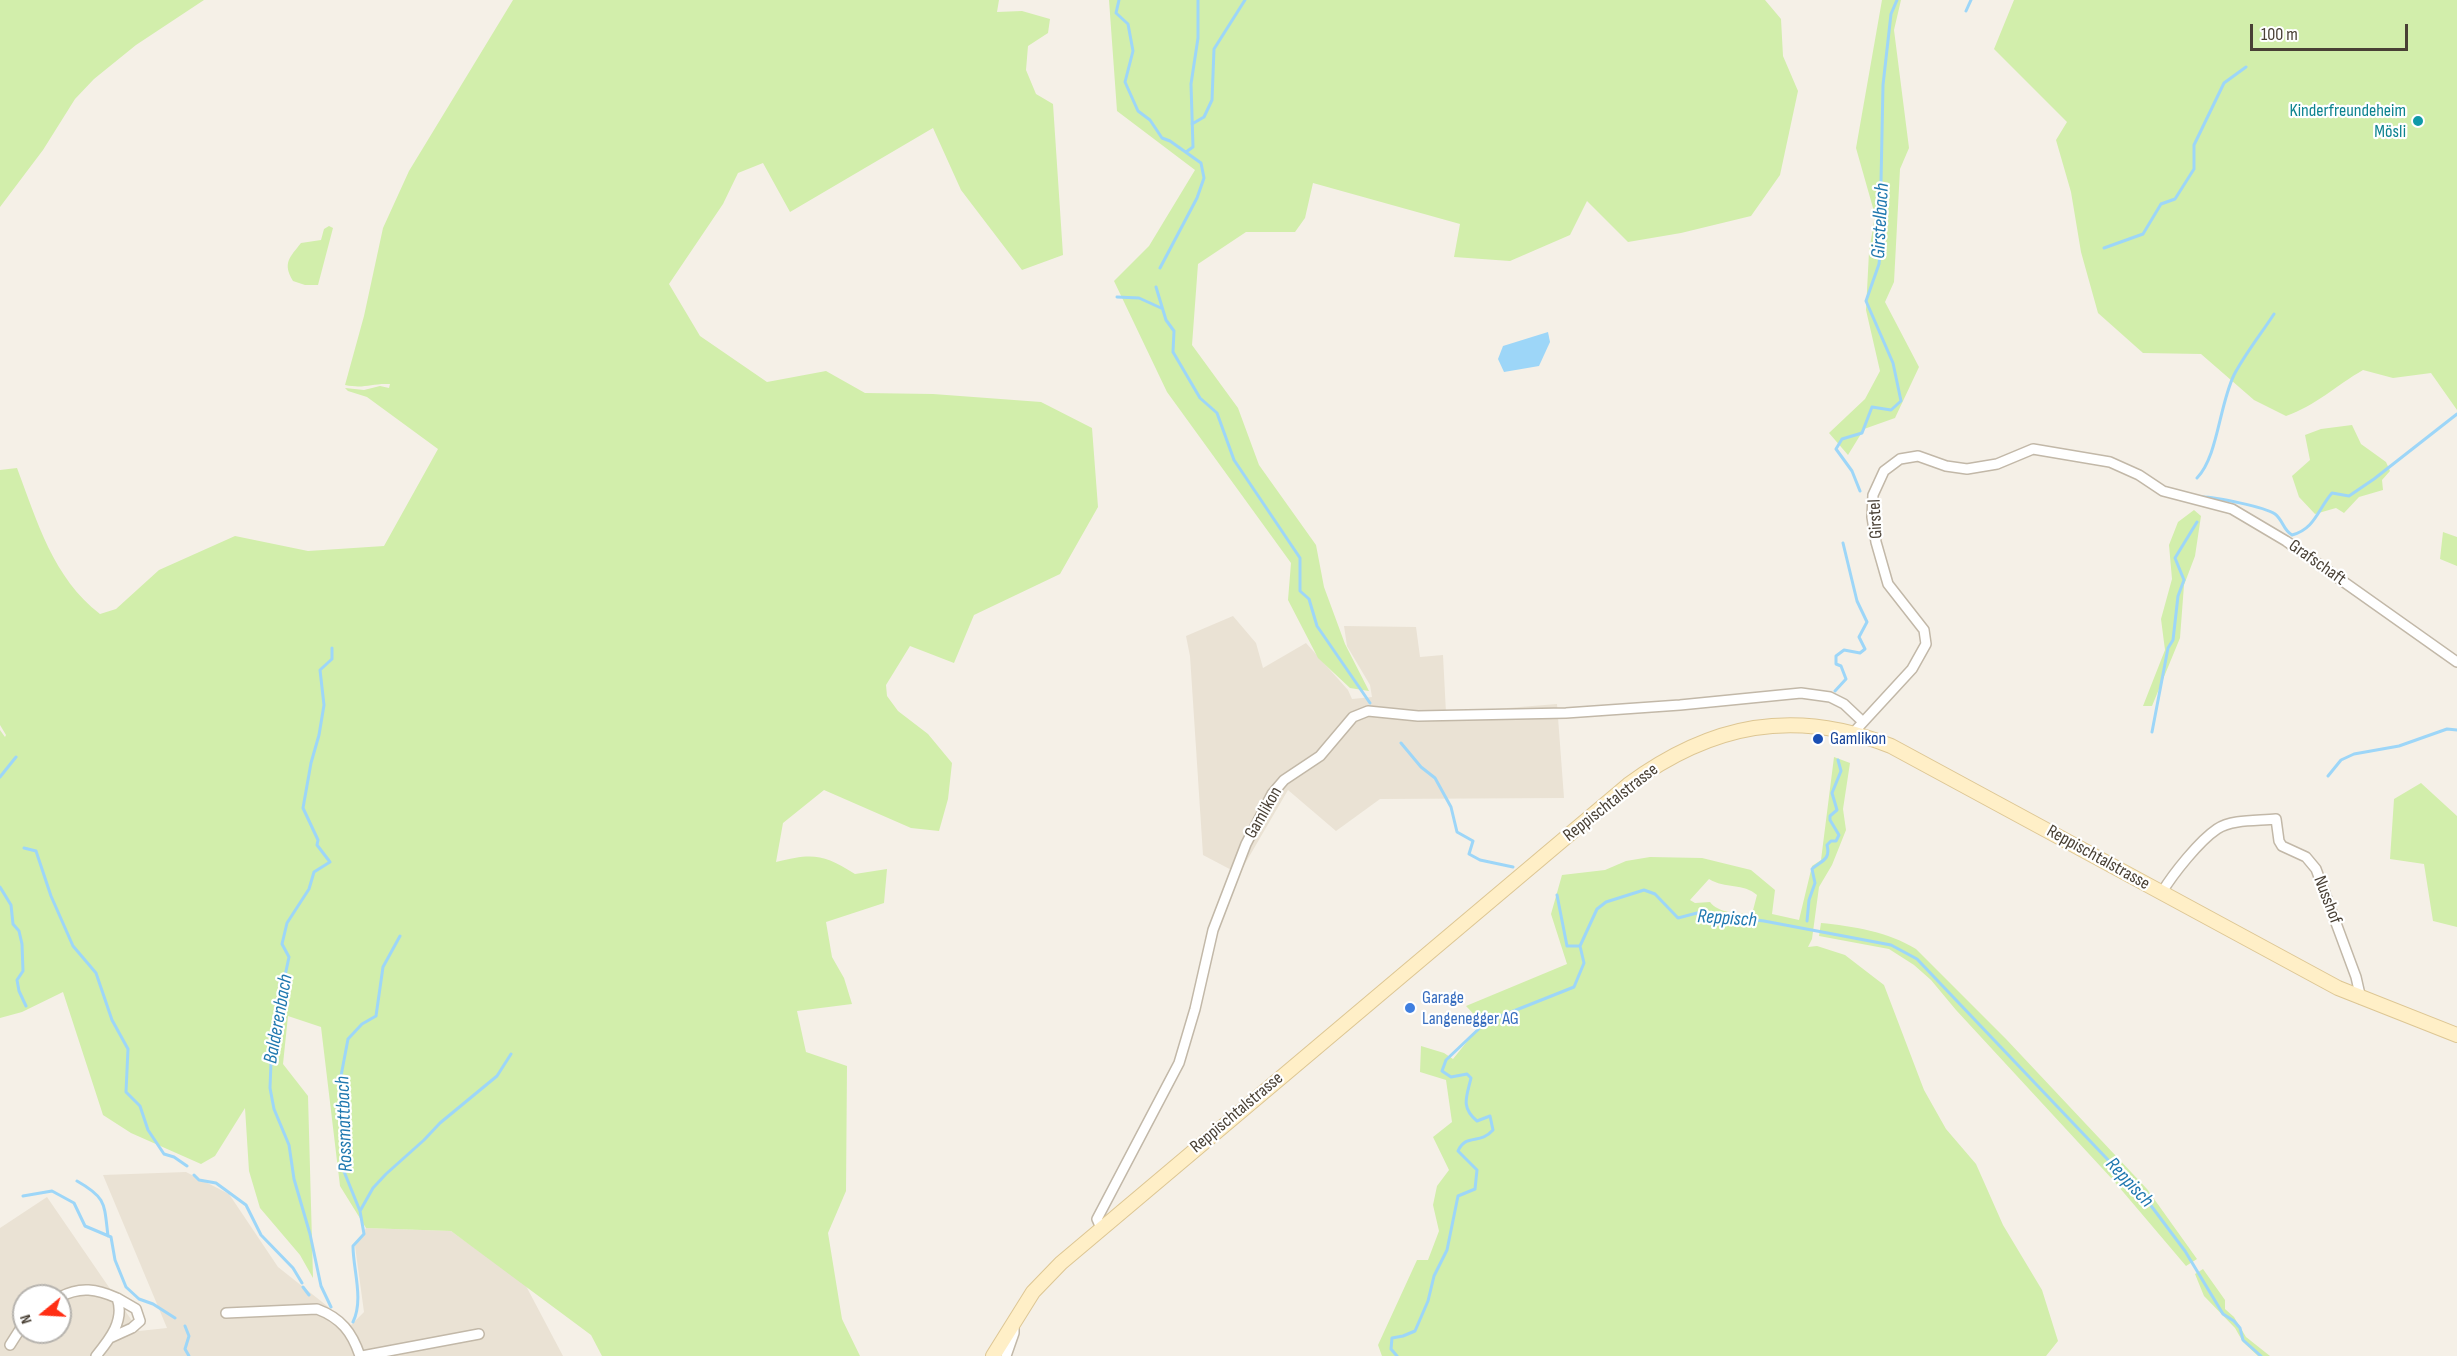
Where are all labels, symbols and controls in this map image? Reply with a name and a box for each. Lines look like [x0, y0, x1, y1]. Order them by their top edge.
scale bar [2253, 12, 2410, 50]
text: 100 m [2261, 24, 2298, 45]
place label: Kinderfreundeheim Mösli [2289, 100, 2406, 142]
marker: Kinderfreundeheim Mösli [2411, 114, 2425, 128]
water label: Girstelbach [1867, 183, 1895, 259]
street label: Girstel [1864, 499, 1888, 539]
street label: Grafschaft [2284, 536, 2350, 590]
place label: Gamlikon [1830, 728, 1886, 750]
marker: Gamlikon [1811, 732, 1825, 746]
street label: Reppischtalstrasse [1559, 759, 1663, 847]
street label: Gamlikon [1241, 783, 1287, 843]
street label: Reppischtalstrasse [2043, 821, 2153, 895]
street label: Nusshof [2308, 873, 2346, 927]
water label: Reppisch [1696, 905, 1758, 933]
water label: Balderenbach [259, 972, 299, 1066]
place label: Garage Langenegger AG [1422, 987, 1519, 1030]
marker: Garage Langenegger AG [1403, 1001, 1417, 1015]
street label: Reppischtalstrasse [1186, 1068, 1288, 1158]
water label: Rossmattbach [331, 1076, 359, 1172]
water label: Reppisch [2100, 1153, 2158, 1213]
north arrow [12, 1284, 72, 1344]
text: N [16, 1312, 37, 1326]

